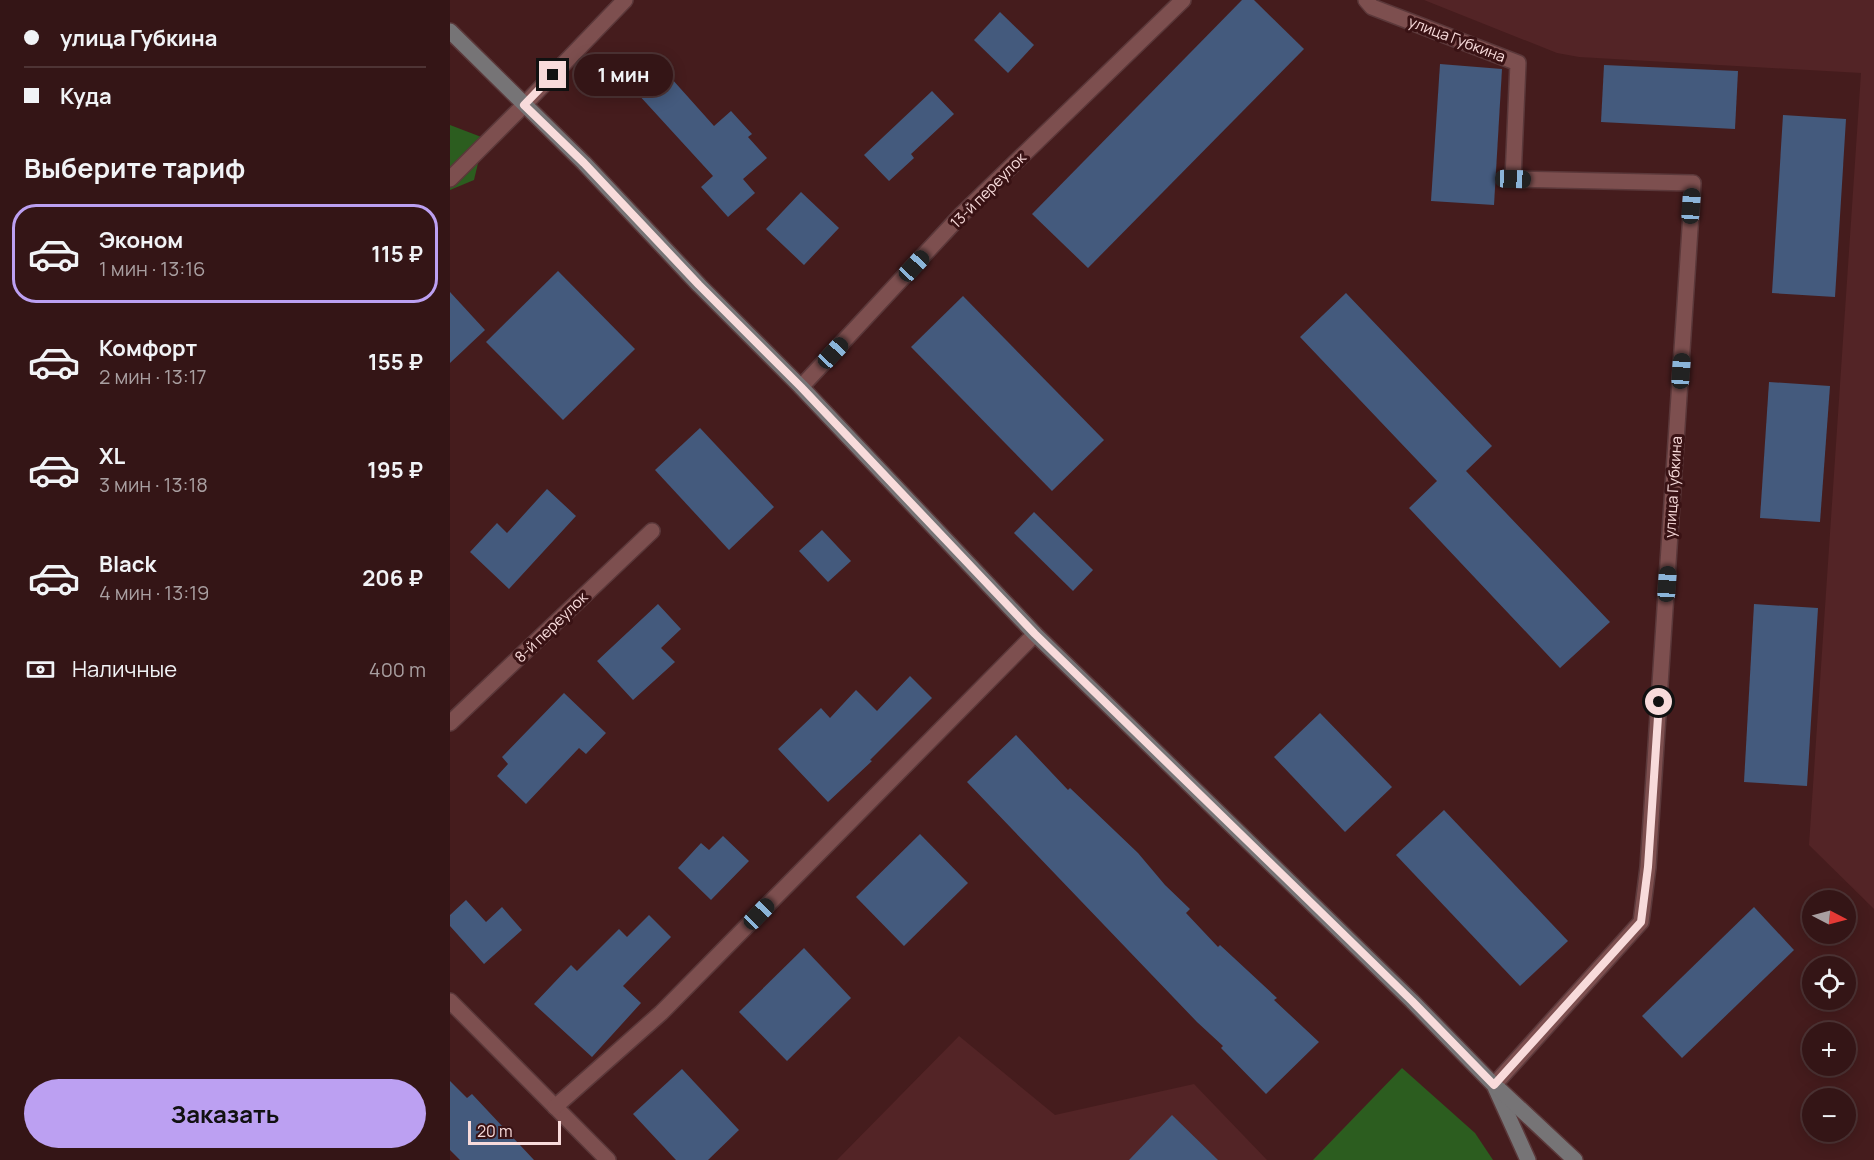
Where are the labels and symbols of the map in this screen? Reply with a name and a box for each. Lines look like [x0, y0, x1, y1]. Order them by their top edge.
street label: улица Губкина [1406, 11, 1508, 67]
callout: 1 мин [574, 54, 673, 96]
route end [539, 61, 566, 88]
street label: 13-й переулок [945, 147, 1031, 233]
car [1495, 169, 1531, 189]
car [1681, 187, 1701, 225]
car [895, 247, 933, 285]
car [814, 334, 852, 372]
car [1671, 352, 1691, 390]
street label: улица Губкина [1659, 435, 1687, 539]
car [1657, 565, 1677, 603]
street label: 8-й переулок [510, 586, 592, 667]
route start [1645, 688, 1672, 715]
north arrow [1802, 890, 1856, 944]
car [740, 895, 778, 933]
scale bar [468, 1118, 561, 1146]

